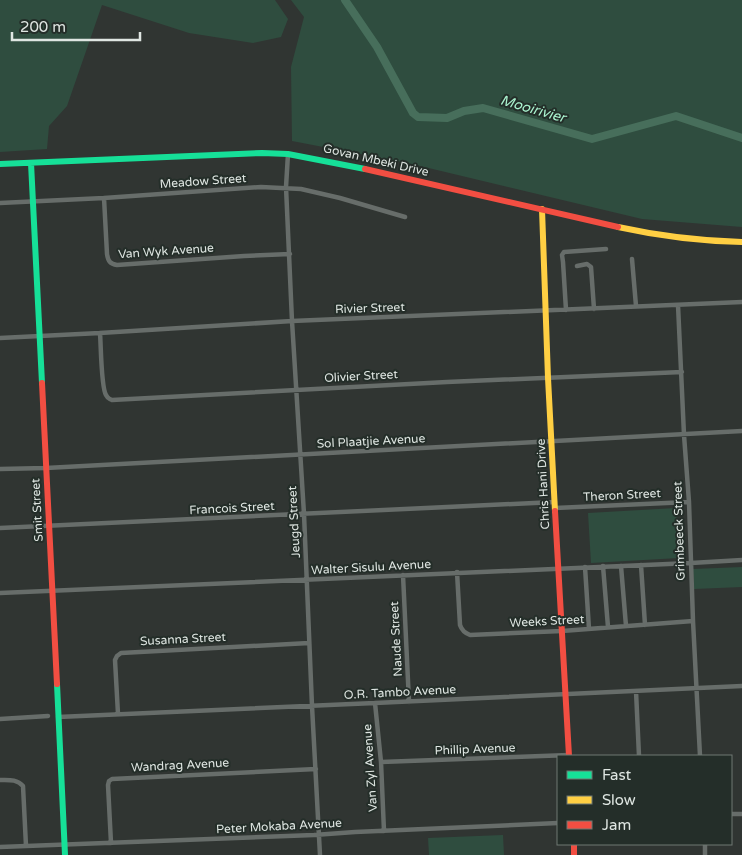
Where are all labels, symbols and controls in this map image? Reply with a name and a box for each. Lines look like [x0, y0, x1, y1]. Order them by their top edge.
scale bar [12, 10, 140, 42]
text: 200 m [20, 18, 66, 36]
water label: Mooirivier [499, 92, 569, 127]
street label: Govan Mbeki Drive [322, 141, 430, 179]
street label: Meadow Street [159, 171, 247, 191]
street label: Van Wyk Avenue [118, 241, 215, 261]
street label: Rivier Street [335, 300, 405, 316]
street label: Olivier Street [324, 367, 399, 385]
street label: Sol Plaatjie Avenue [316, 431, 426, 451]
street label: Chris Hani Drive [534, 438, 552, 530]
street label: Smit Street [28, 478, 46, 542]
street label: Grimbeeck Street [670, 481, 688, 581]
street label: Jeugd Street [285, 485, 303, 558]
street label: Theron Street [583, 486, 662, 504]
street label: Francois Street [189, 499, 275, 517]
street label: Walter Sisulu Avenue [311, 557, 432, 577]
street label: Naude Street [387, 601, 405, 677]
street label: Weeks Street [509, 612, 585, 630]
street label: Susanna Street [140, 630, 227, 648]
street label: O.R. Tambo Avenue [344, 682, 457, 702]
street label: Van Zyl Avenue [360, 723, 380, 812]
street label: Phillip Avenue [434, 741, 516, 757]
street label: Wandrag Avenue [131, 755, 230, 775]
legend [557, 755, 732, 845]
text: Fast [602, 766, 632, 784]
text: Slow [602, 791, 636, 809]
street label: Peter Mokaba Avenue [216, 816, 342, 836]
text: Jam [602, 816, 631, 834]

